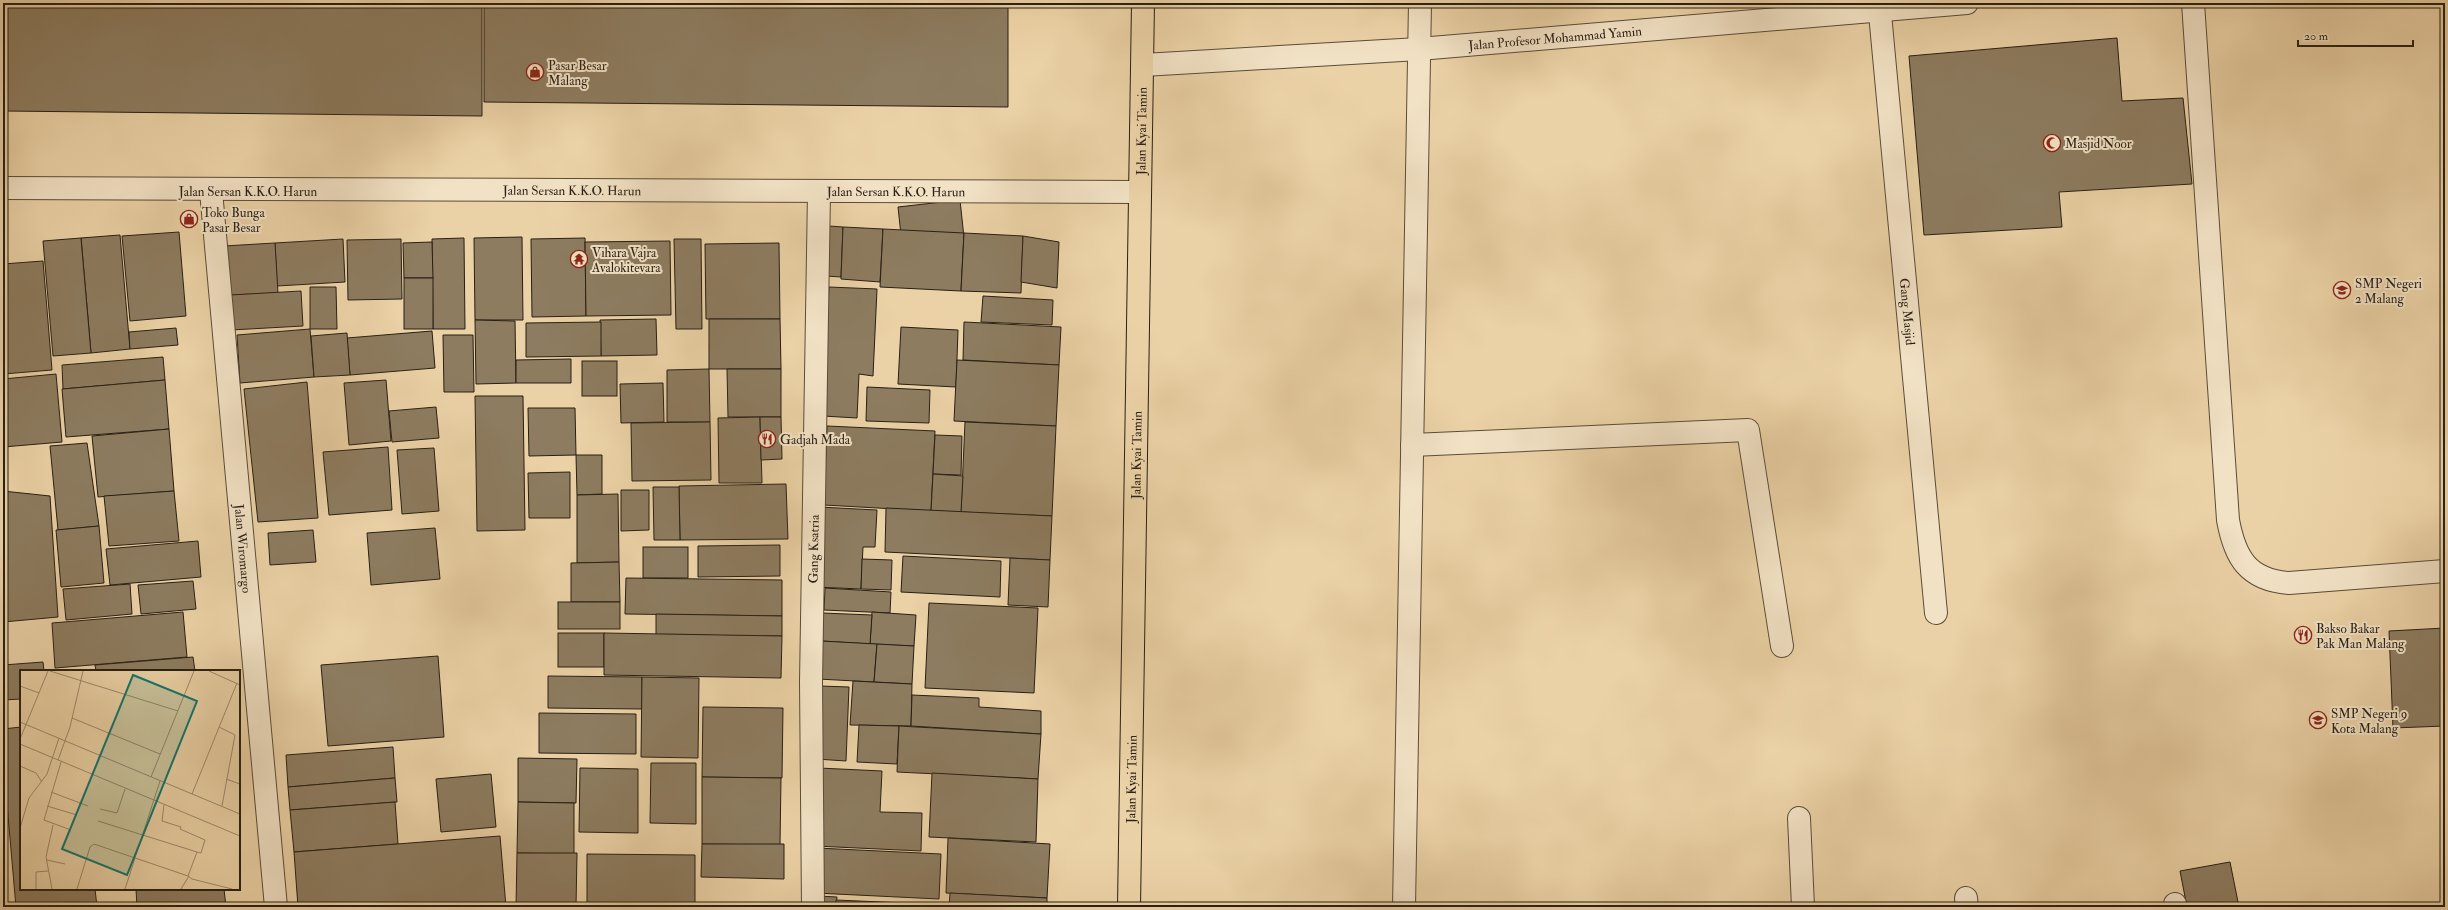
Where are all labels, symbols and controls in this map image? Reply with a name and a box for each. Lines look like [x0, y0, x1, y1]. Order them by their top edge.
scale bar [2298, 22, 2413, 48]
street label: Jalan Profesor Mohammad Yamin [1467, 23, 1643, 54]
text: 20 m [2304, 29, 2329, 44]
place label: Pasar Besar Malang [548, 58, 607, 89]
shop icon: Pasar Besar Malang [525, 62, 545, 82]
street label: Jalan Kyai Tamin [1133, 87, 1151, 176]
mosque icon: Masjid Noor [2042, 133, 2062, 153]
place label: Masjid Noor [2065, 136, 2132, 152]
street label: Jalan Sersan K.K.O. Harun [502, 183, 642, 199]
street label: Jalan Sersan K.K.O. Harun [178, 184, 317, 200]
street label: Jalan Sersan K.K.O. Harun [826, 184, 966, 200]
place label: Toko Bunga Pasar Besar [202, 205, 266, 236]
shop icon: Toko Bunga Pasar Besar [179, 209, 199, 229]
place label: Vihara Vajra Avalokitevara [591, 245, 661, 276]
temple icon: Vihara Vajra Avalokitevara [569, 249, 589, 269]
place label: SMP Negeri 2 Malang [2355, 276, 2423, 307]
street label: Gang Masjid [1896, 277, 1918, 347]
school or university icon: SMP Negeri 2 Malang [2332, 280, 2352, 300]
street label: Jalan Kyai Tamin [1128, 411, 1146, 500]
restaurant icon: Gadjah Mada [757, 429, 777, 449]
place label: Gadjah Mada [780, 432, 851, 448]
street label: Jalan Wiromargo [230, 502, 254, 594]
street label: Gang Ksatria [806, 514, 823, 584]
place label: Bakso Bakar Pak Man Malang [2316, 621, 2405, 652]
restaurant icon: Bakso Bakar Pak Man Malang [2293, 625, 2313, 645]
inset map [20, 670, 240, 890]
place label: SMP Negeri 9 Kota Malang [2331, 706, 2407, 737]
school or university icon: SMP Negeri 9 Kota Malang [2308, 710, 2328, 730]
street label: Jalan Kyai Tamin [1123, 735, 1141, 824]

